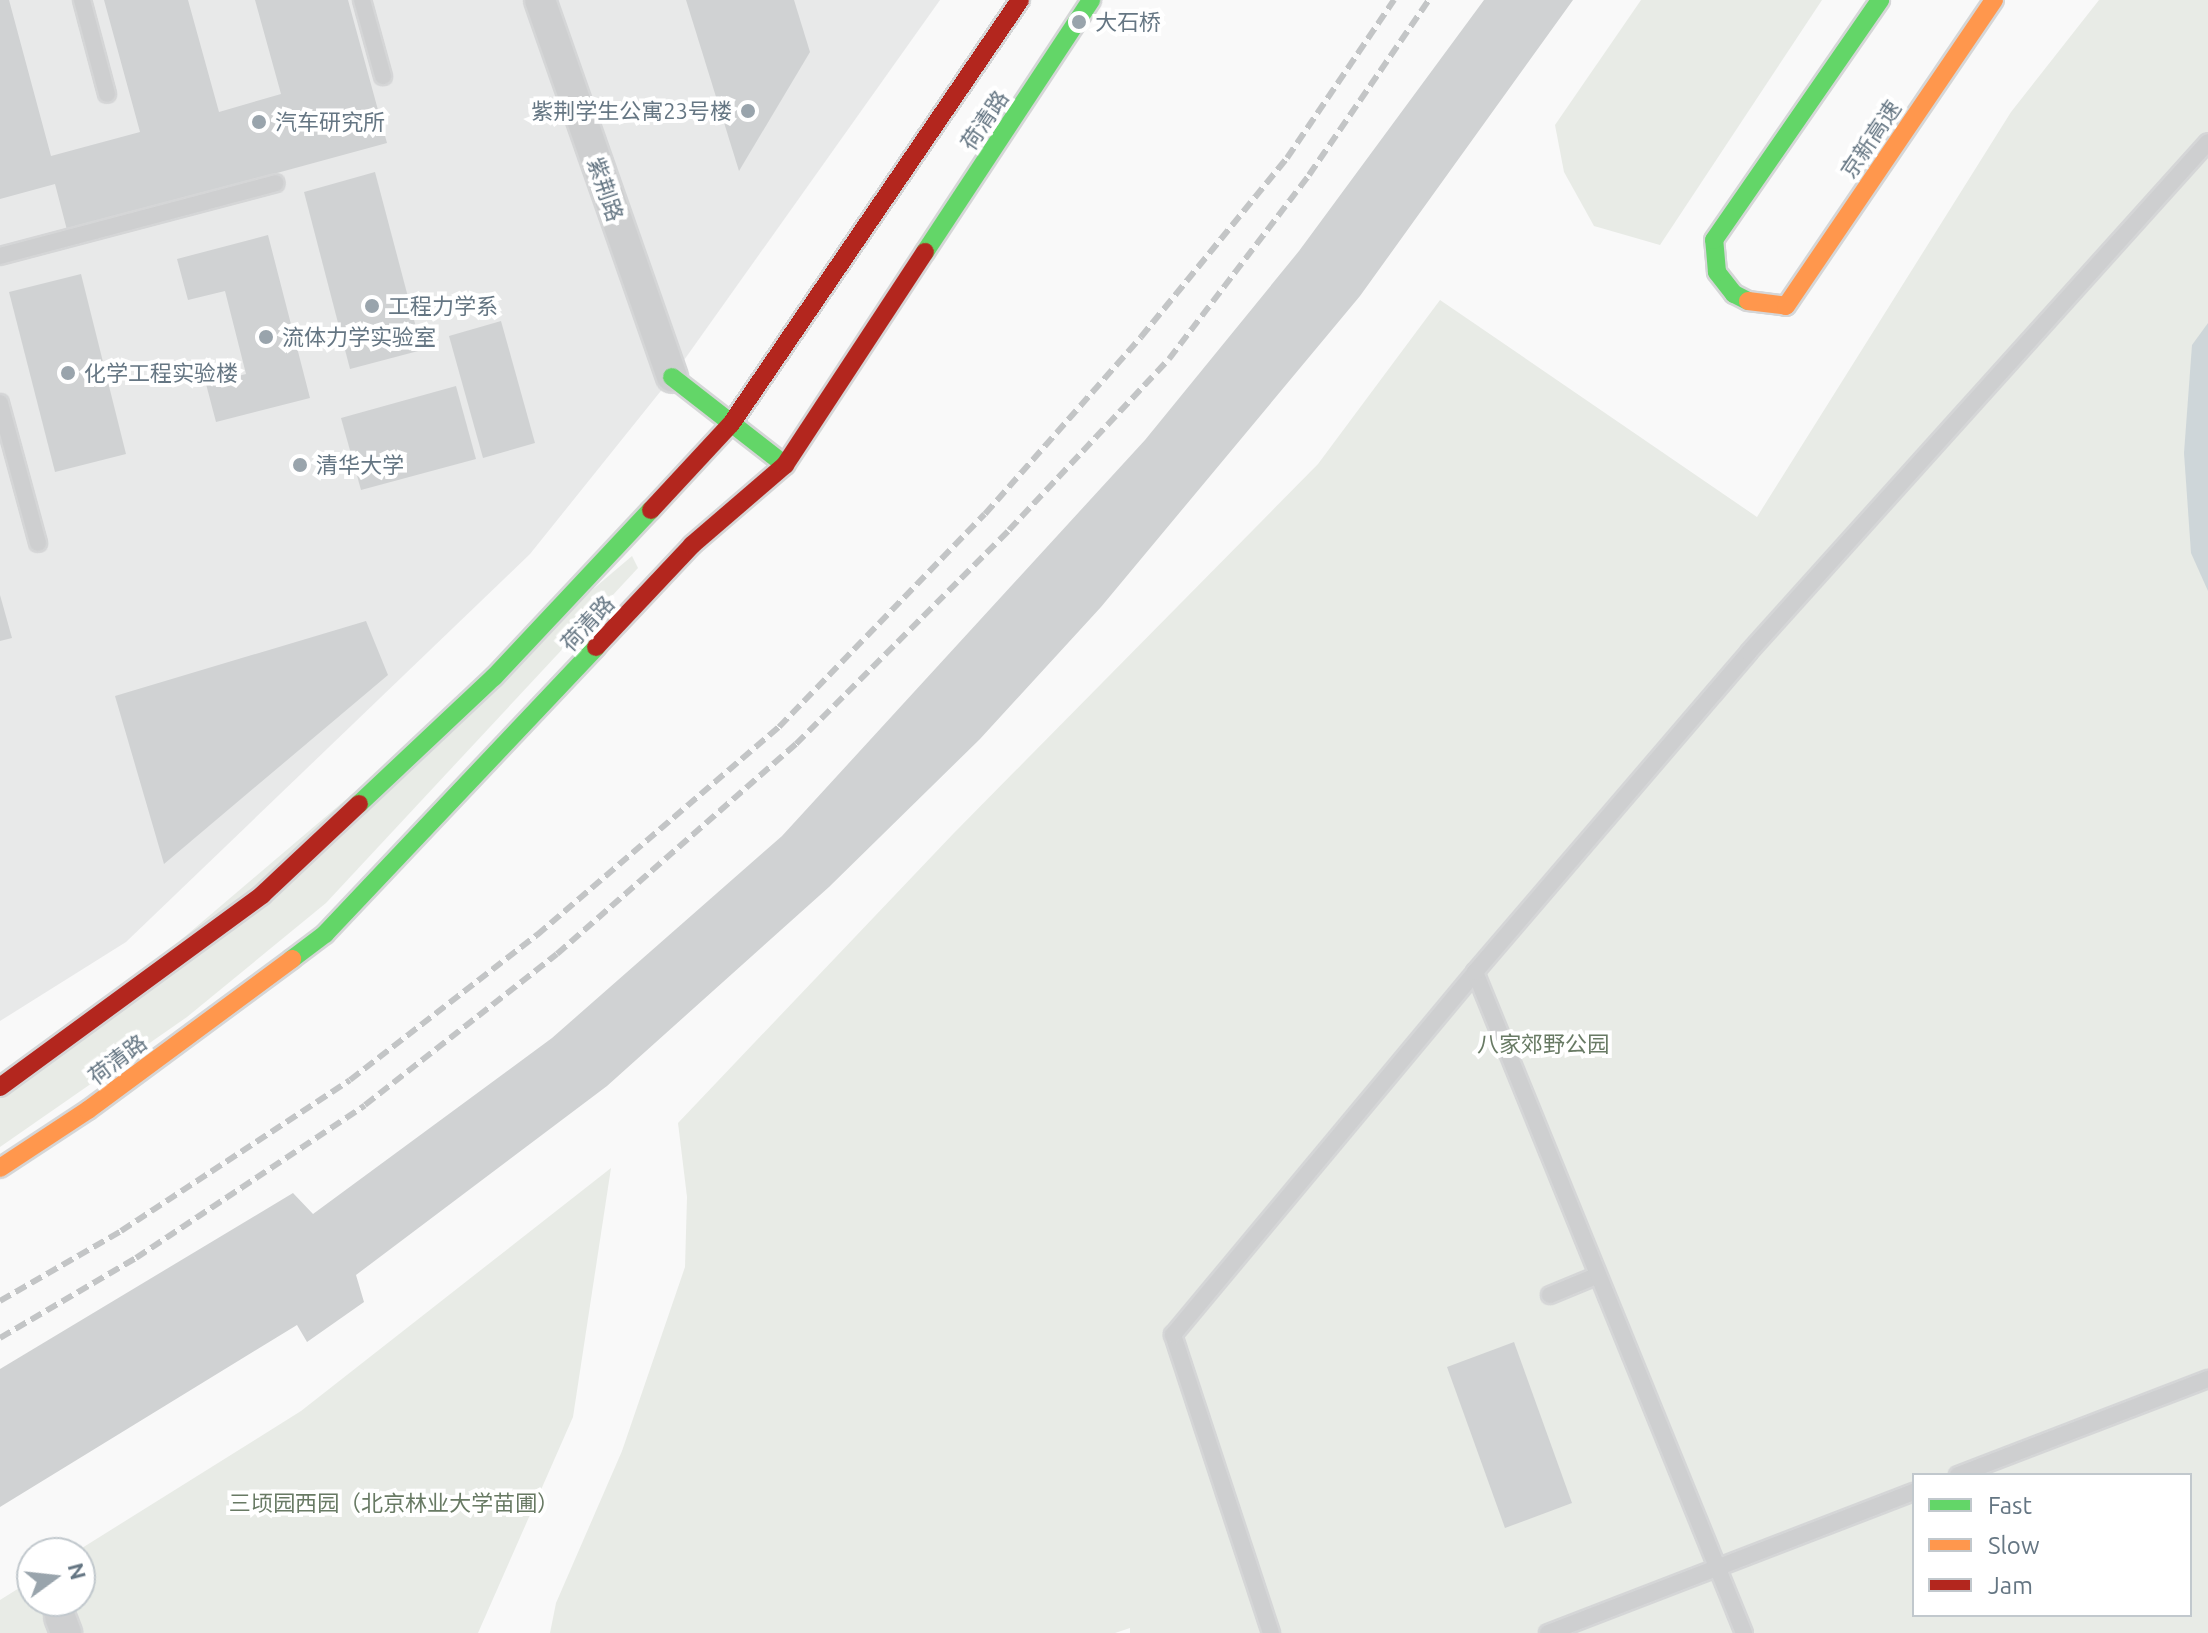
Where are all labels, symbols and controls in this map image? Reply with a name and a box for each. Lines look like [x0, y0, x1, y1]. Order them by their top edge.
place label: 大石桥 [1095, 9, 1161, 35]
marker: 大石桥 [1070, 13, 1088, 31]
street label: 荷清路 [955, 85, 1013, 155]
street label: 京新高速 [1834, 95, 1906, 183]
place label: 紫荆学生公寓23号楼 [531, 98, 732, 124]
marker: 紫荆学生公寓23号楼 [739, 102, 757, 120]
place label: 汽车研究所 [275, 109, 385, 135]
marker: 汽车研究所 [250, 113, 268, 131]
street label: 紫荆路 [583, 154, 629, 224]
place label: 工程力学系 [388, 293, 498, 319]
marker: 工程力学系 [363, 297, 381, 315]
place label: 流体力学实验室 [282, 324, 436, 350]
marker: 流体力学实验室 [257, 328, 275, 346]
place label: 化学工程实验楼 [84, 360, 238, 386]
marker: 化学工程实验楼 [59, 364, 77, 382]
place label: 清华大学 [316, 452, 404, 478]
marker: 清华大学 [291, 456, 309, 474]
street label: 荷清路 [555, 590, 619, 656]
street label: 荷清路 [83, 1029, 151, 1089]
park label: 八家郊野公园 [1477, 1031, 1609, 1057]
legend [1912, 1473, 2192, 1617]
park label: 三顷园西园（北京林业大学苗圃） [229, 1490, 559, 1516]
text: Fast [1988, 1492, 2032, 1519]
text: Slow [1988, 1532, 2040, 1559]
north arrow [16, 1537, 96, 1617]
text: N [64, 1560, 92, 1582]
text: Jam [1988, 1572, 2033, 1599]

